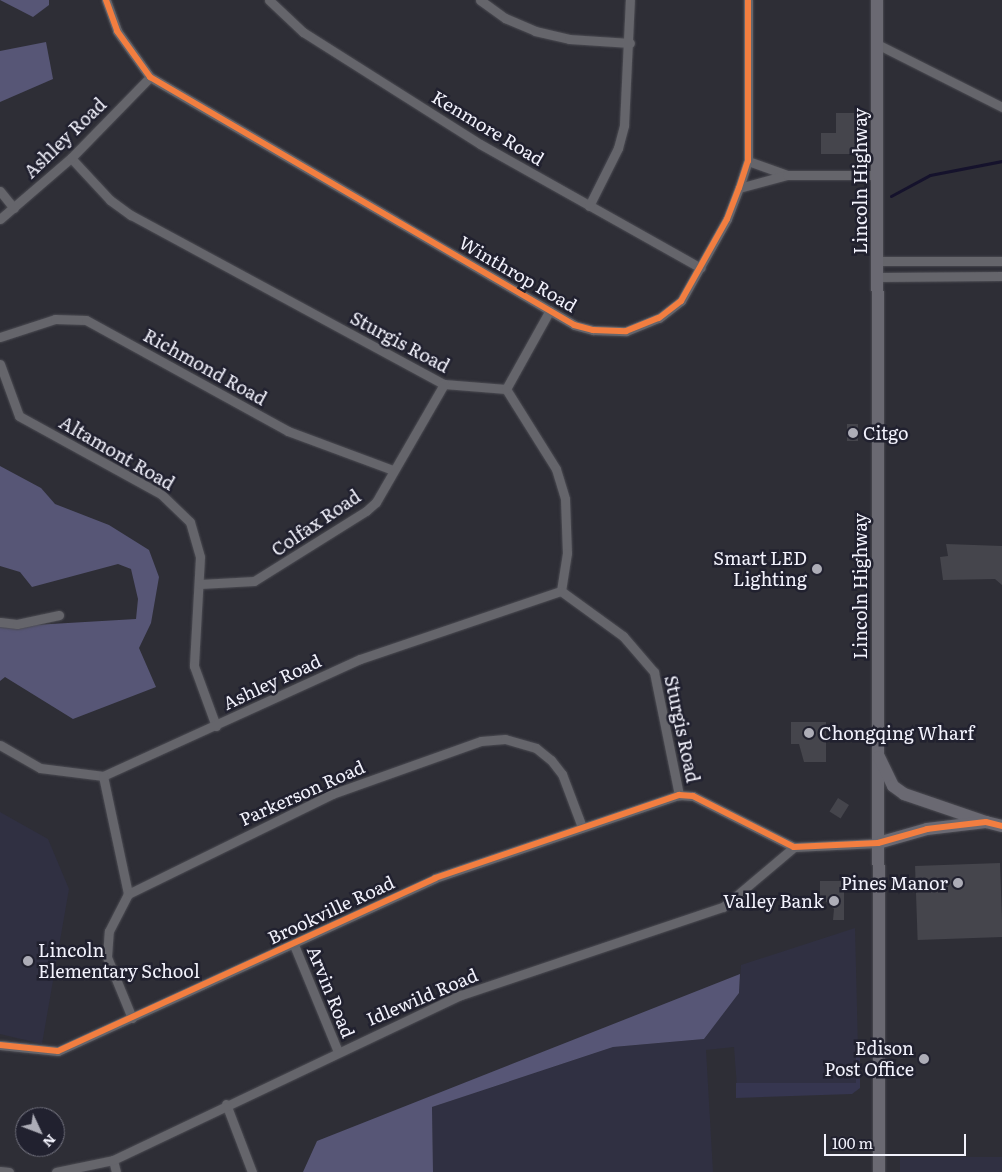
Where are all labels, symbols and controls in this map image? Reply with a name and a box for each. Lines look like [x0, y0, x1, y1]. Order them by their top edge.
street label: Kenmore Road [428, 86, 548, 170]
street label: Ashley Road [19, 93, 111, 183]
street label: Lincoln Highway [849, 108, 871, 254]
street label: Winthrop Road [455, 231, 581, 317]
street label: Sturgis Road [347, 307, 453, 377]
street label: Richmond Road [140, 324, 270, 410]
street label: Altamont Road [56, 411, 178, 495]
place label: Citgo [863, 422, 909, 444]
marker: Citgo [847, 427, 859, 439]
street label: Colfax Road [267, 485, 365, 561]
street label: Lincoln Highway [849, 513, 871, 659]
place label: Smart LED Lighting [713, 548, 807, 590]
marker: Smart LED Lighting [811, 563, 823, 575]
street label: Ashley Road [219, 650, 325, 714]
street label: Sturgis Road [660, 673, 704, 785]
place label: Chongqing Wharf [819, 722, 974, 744]
marker: Chongqing Wharf [803, 727, 815, 739]
street label: Parkerson Road [236, 756, 368, 830]
street label: Brookville Road [264, 871, 398, 949]
place label: Pines Manor [841, 872, 948, 894]
marker: Pines Manor [952, 877, 964, 889]
place label: Valley Bank [723, 890, 824, 912]
marker: Valley Bank [828, 895, 840, 907]
place label: Lincoln Elementary School [38, 940, 200, 982]
street label: Arvin Road [303, 943, 359, 1041]
marker: Lincoln Elementary School [22, 955, 34, 967]
street label: Idlewild Road [363, 964, 481, 1030]
place label: Edison Post Office [824, 1038, 914, 1080]
marker: Edison Post Office [918, 1053, 930, 1065]
north arrow [15, 1107, 65, 1157]
scale bar [827, 1124, 970, 1156]
text: N [39, 1130, 62, 1153]
text: 100 m [832, 1131, 873, 1154]

